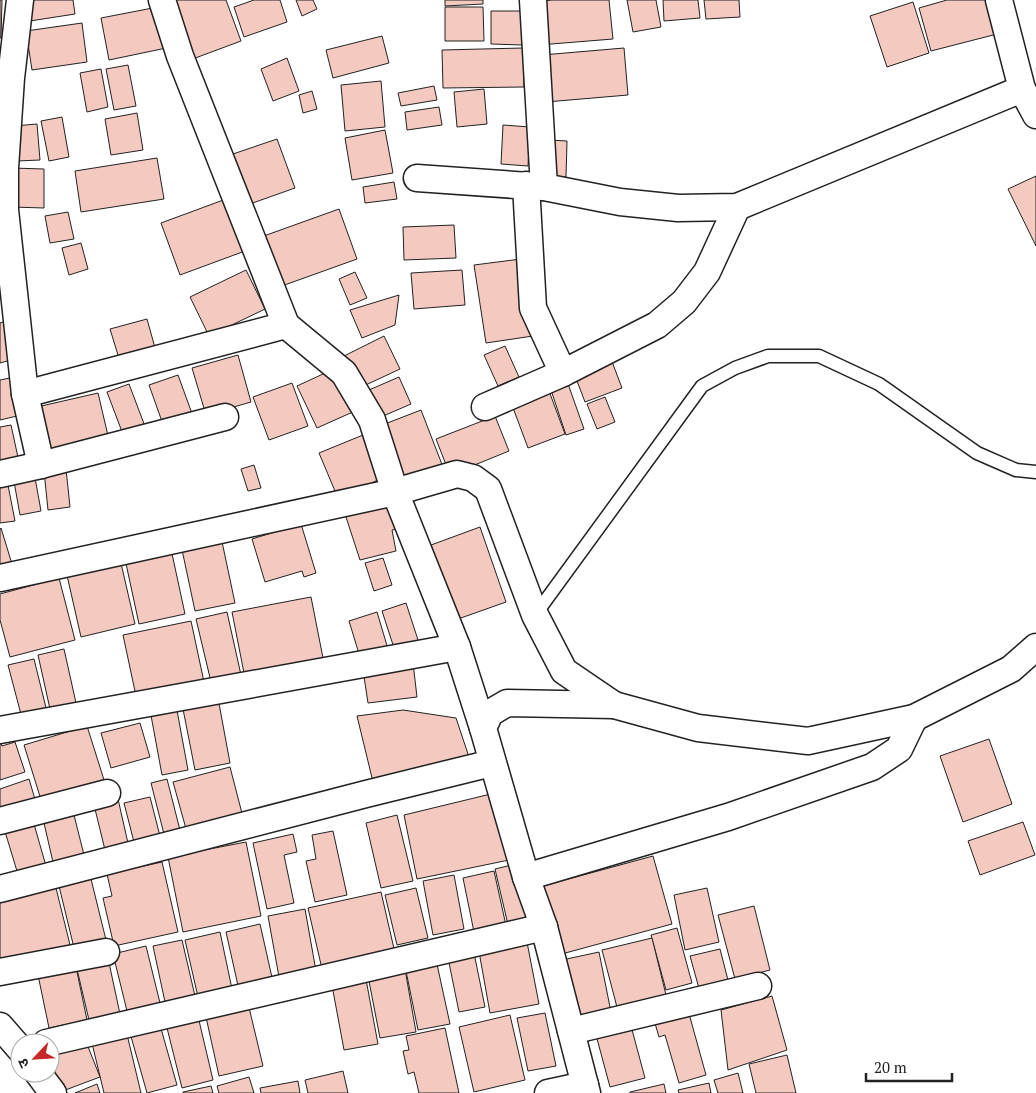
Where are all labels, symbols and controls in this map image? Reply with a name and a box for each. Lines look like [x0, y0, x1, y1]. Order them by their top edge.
north arrow [10, 1033, 60, 1083]
scale bar [866, 1050, 952, 1082]
text: उ [12, 1055, 33, 1071]
text: 20 m [874, 1057, 907, 1077]

